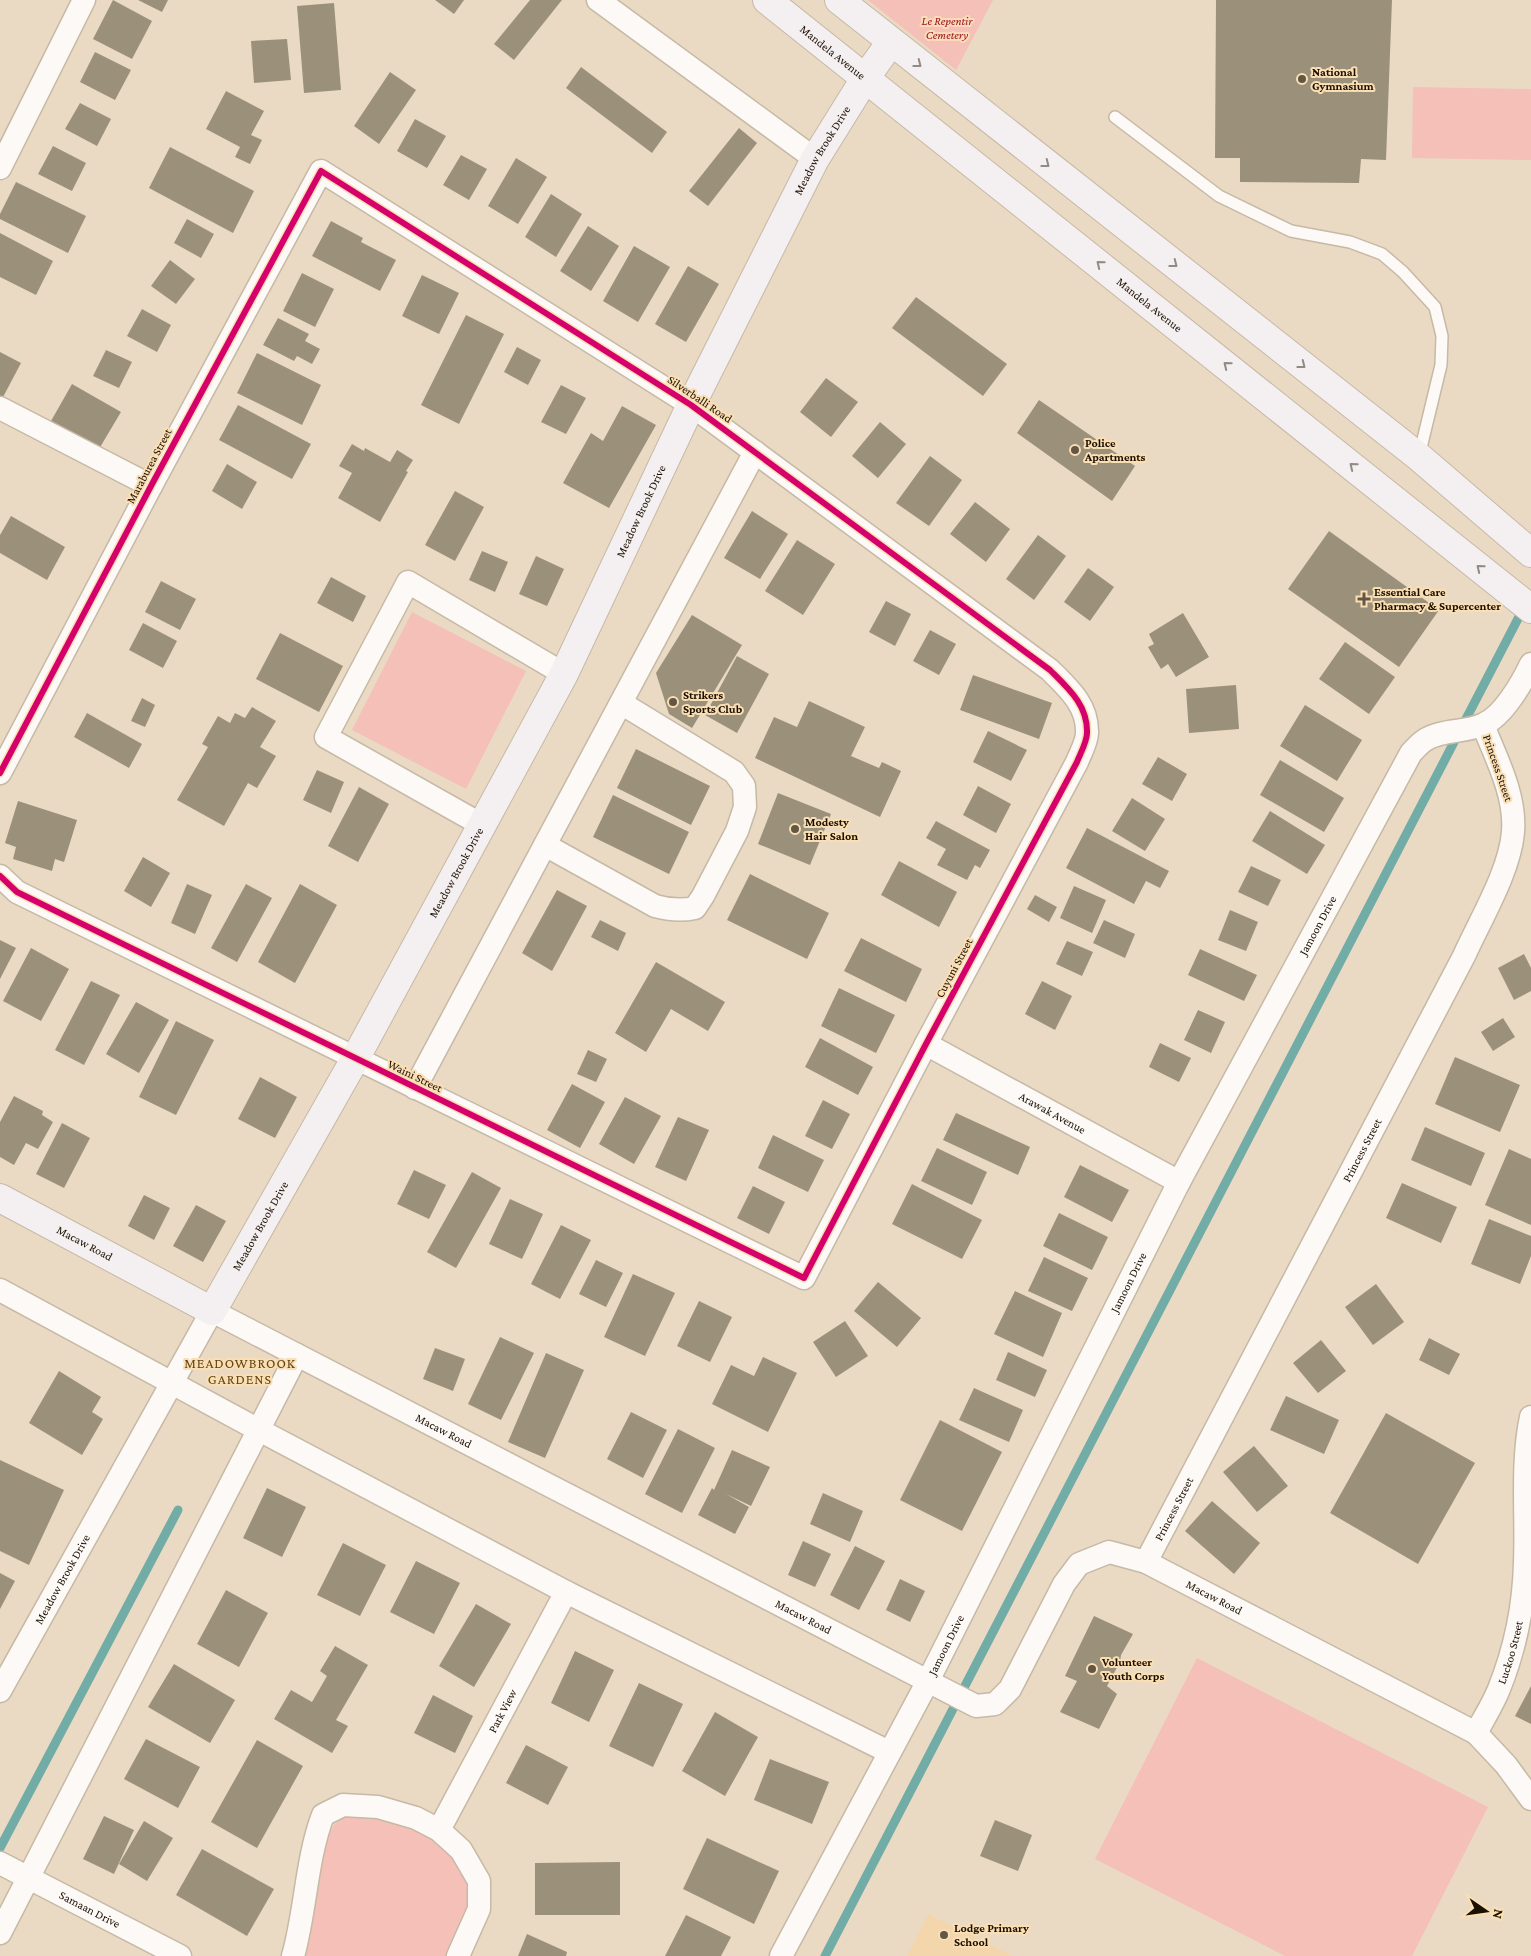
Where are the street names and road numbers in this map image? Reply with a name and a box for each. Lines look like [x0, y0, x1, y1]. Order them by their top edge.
street label: Mandela Avenue [797, 22, 868, 83]
street label: Meadow Brook Drive [791, 103, 853, 197]
street label: Mandela Avenue [1114, 274, 1185, 335]
street label: Silverballi Road [665, 372, 735, 426]
street label: Maraburea Street [123, 425, 175, 506]
street label: Meadow Brook Drive [613, 463, 669, 560]
street label: Princess Street [1480, 733, 1516, 804]
street label: Meadow Brook Drive [426, 825, 486, 920]
street label: Jamoon Drive [1295, 893, 1339, 959]
street label: Cuyuni Street [933, 935, 976, 1000]
street label: Waini Street [385, 1057, 446, 1096]
street label: Arawak Avenue [1017, 1089, 1088, 1137]
street label: Princess Street [1340, 1115, 1385, 1184]
street label: Meadow Brook Drive [229, 1179, 291, 1273]
street label: Macaw Road [54, 1223, 116, 1264]
street label: Jamoon Drive [1107, 1250, 1149, 1316]
street label: Macaw Road [413, 1410, 475, 1451]
street label: Princess Street [1151, 1474, 1197, 1543]
street label: Meadow Brook Drive [32, 1532, 93, 1627]
street label: Macaw Road [1184, 1577, 1245, 1618]
street label: Macaw Road [773, 1596, 835, 1637]
street label: Jamoon Drive [925, 1613, 967, 1678]
street label: Luckoo Street [1495, 1619, 1526, 1686]
street label: Park View [485, 1687, 520, 1735]
street label: Samaan Drive [57, 1888, 123, 1931]

